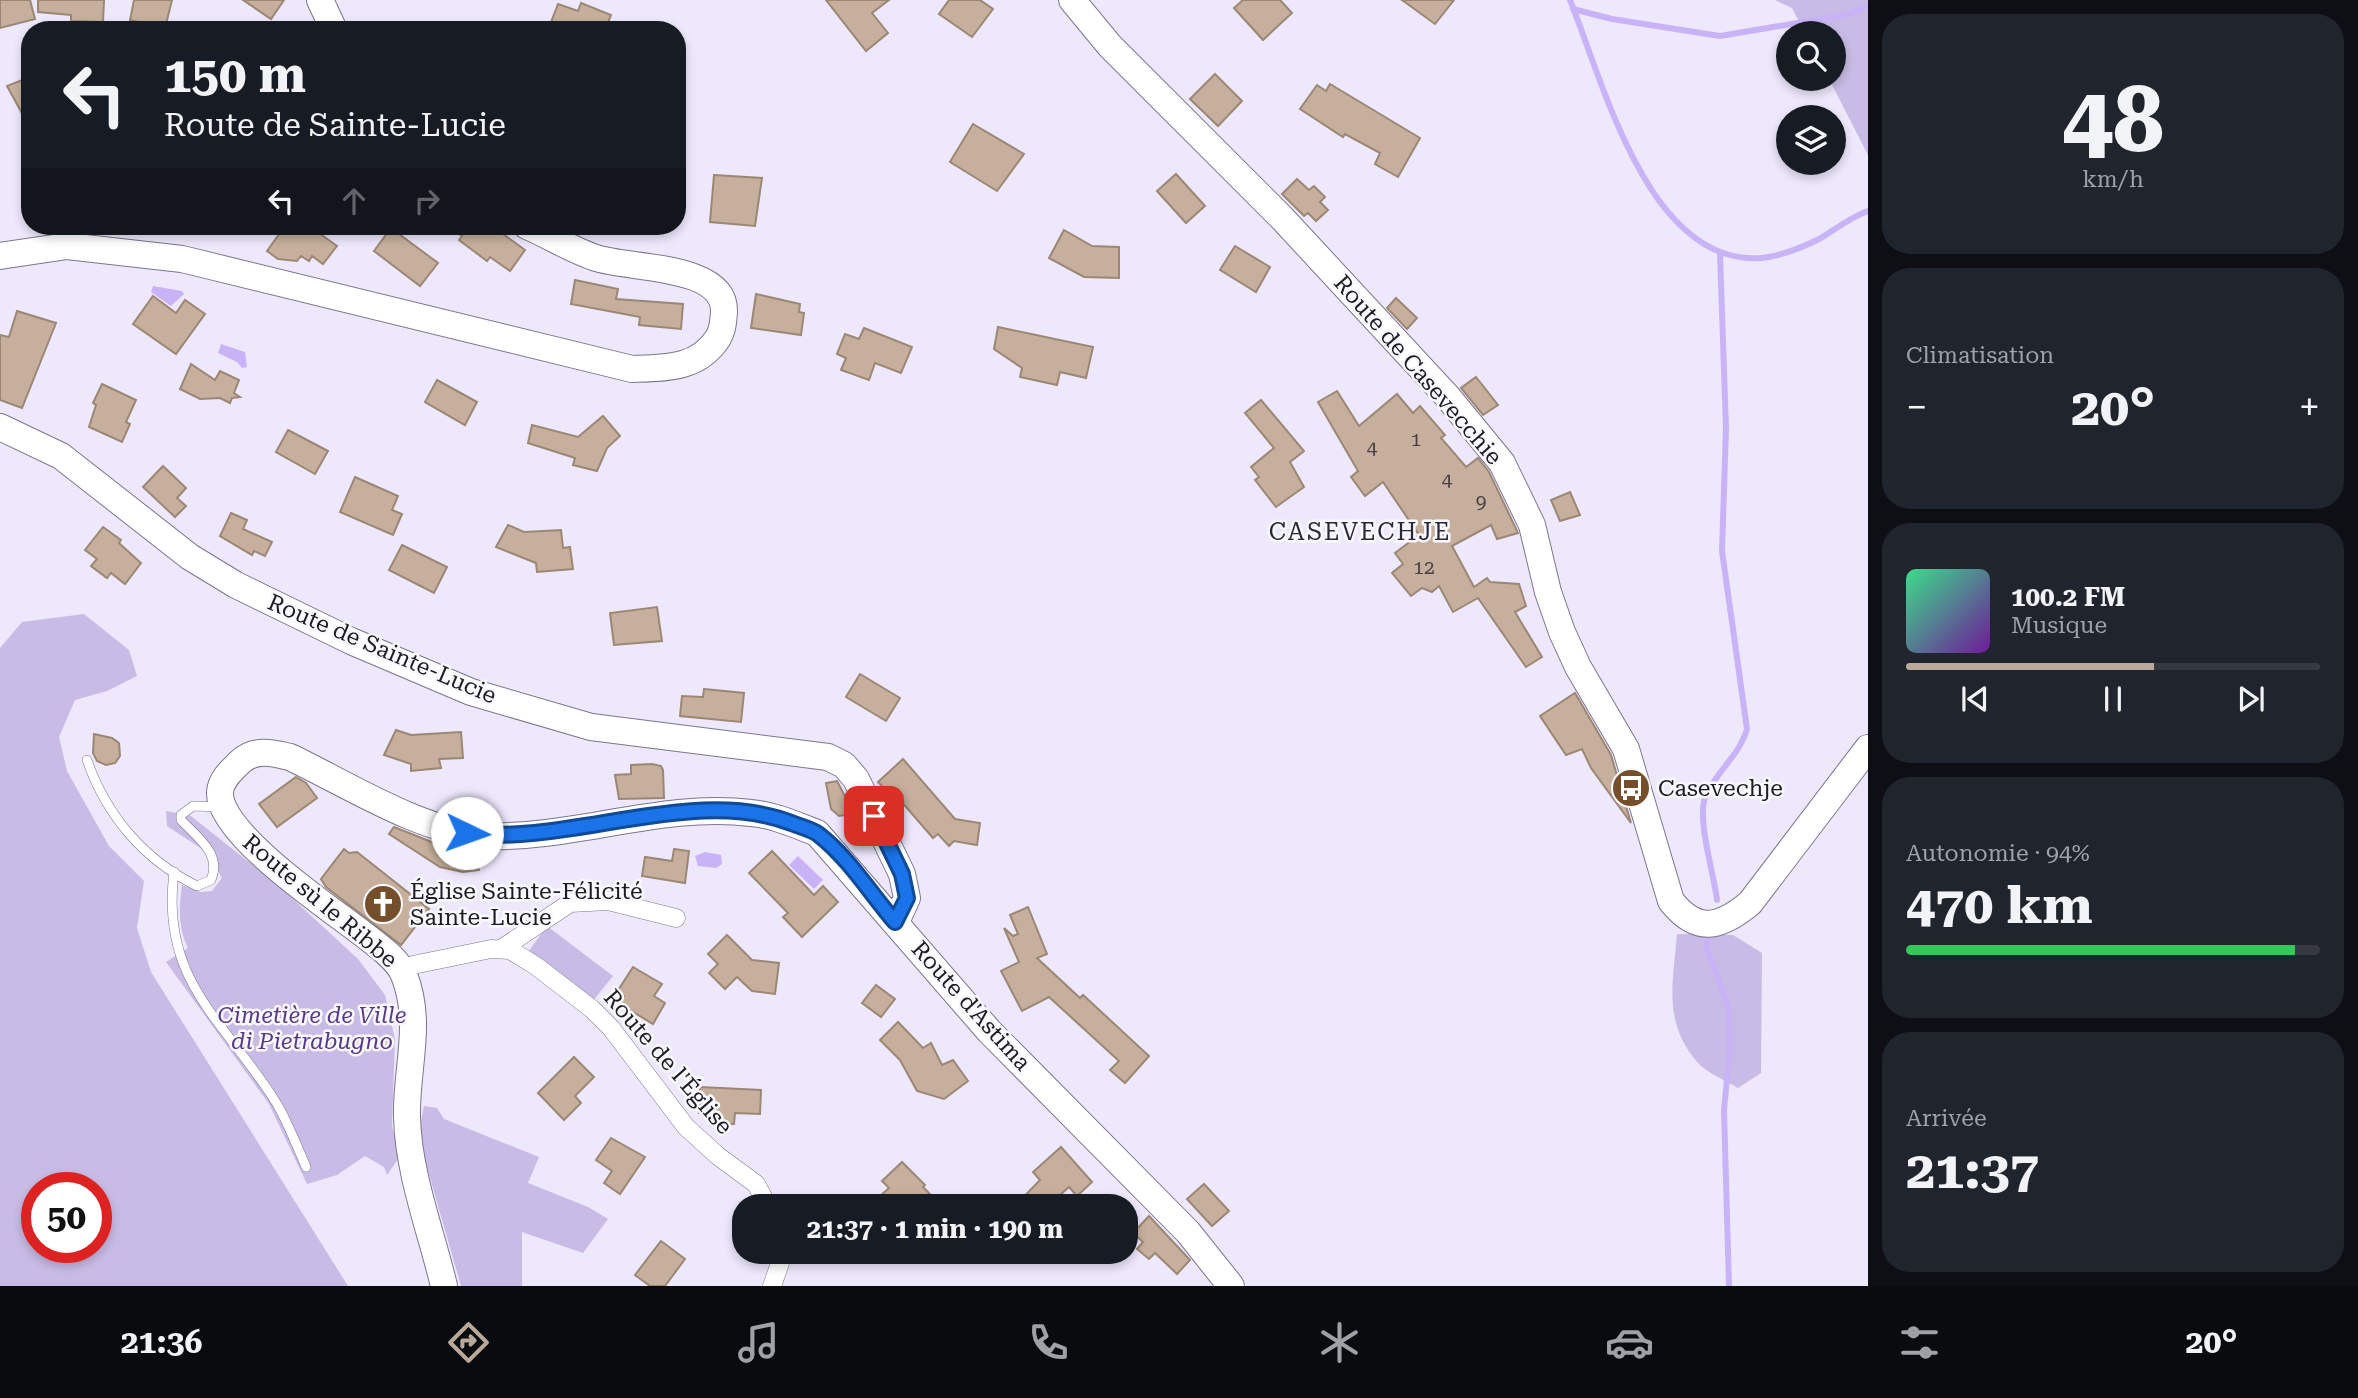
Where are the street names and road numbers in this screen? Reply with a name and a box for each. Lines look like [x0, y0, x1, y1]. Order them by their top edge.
street label: Route de Casevecchie [1328, 270, 1508, 470]
street label: Route de Sainte-Lucie [264, 589, 500, 709]
street label: Route sù le Ribbe [237, 829, 403, 973]
street label: Route d'Astima [906, 936, 1037, 1077]
street label: Route de l'Église [598, 984, 738, 1140]

